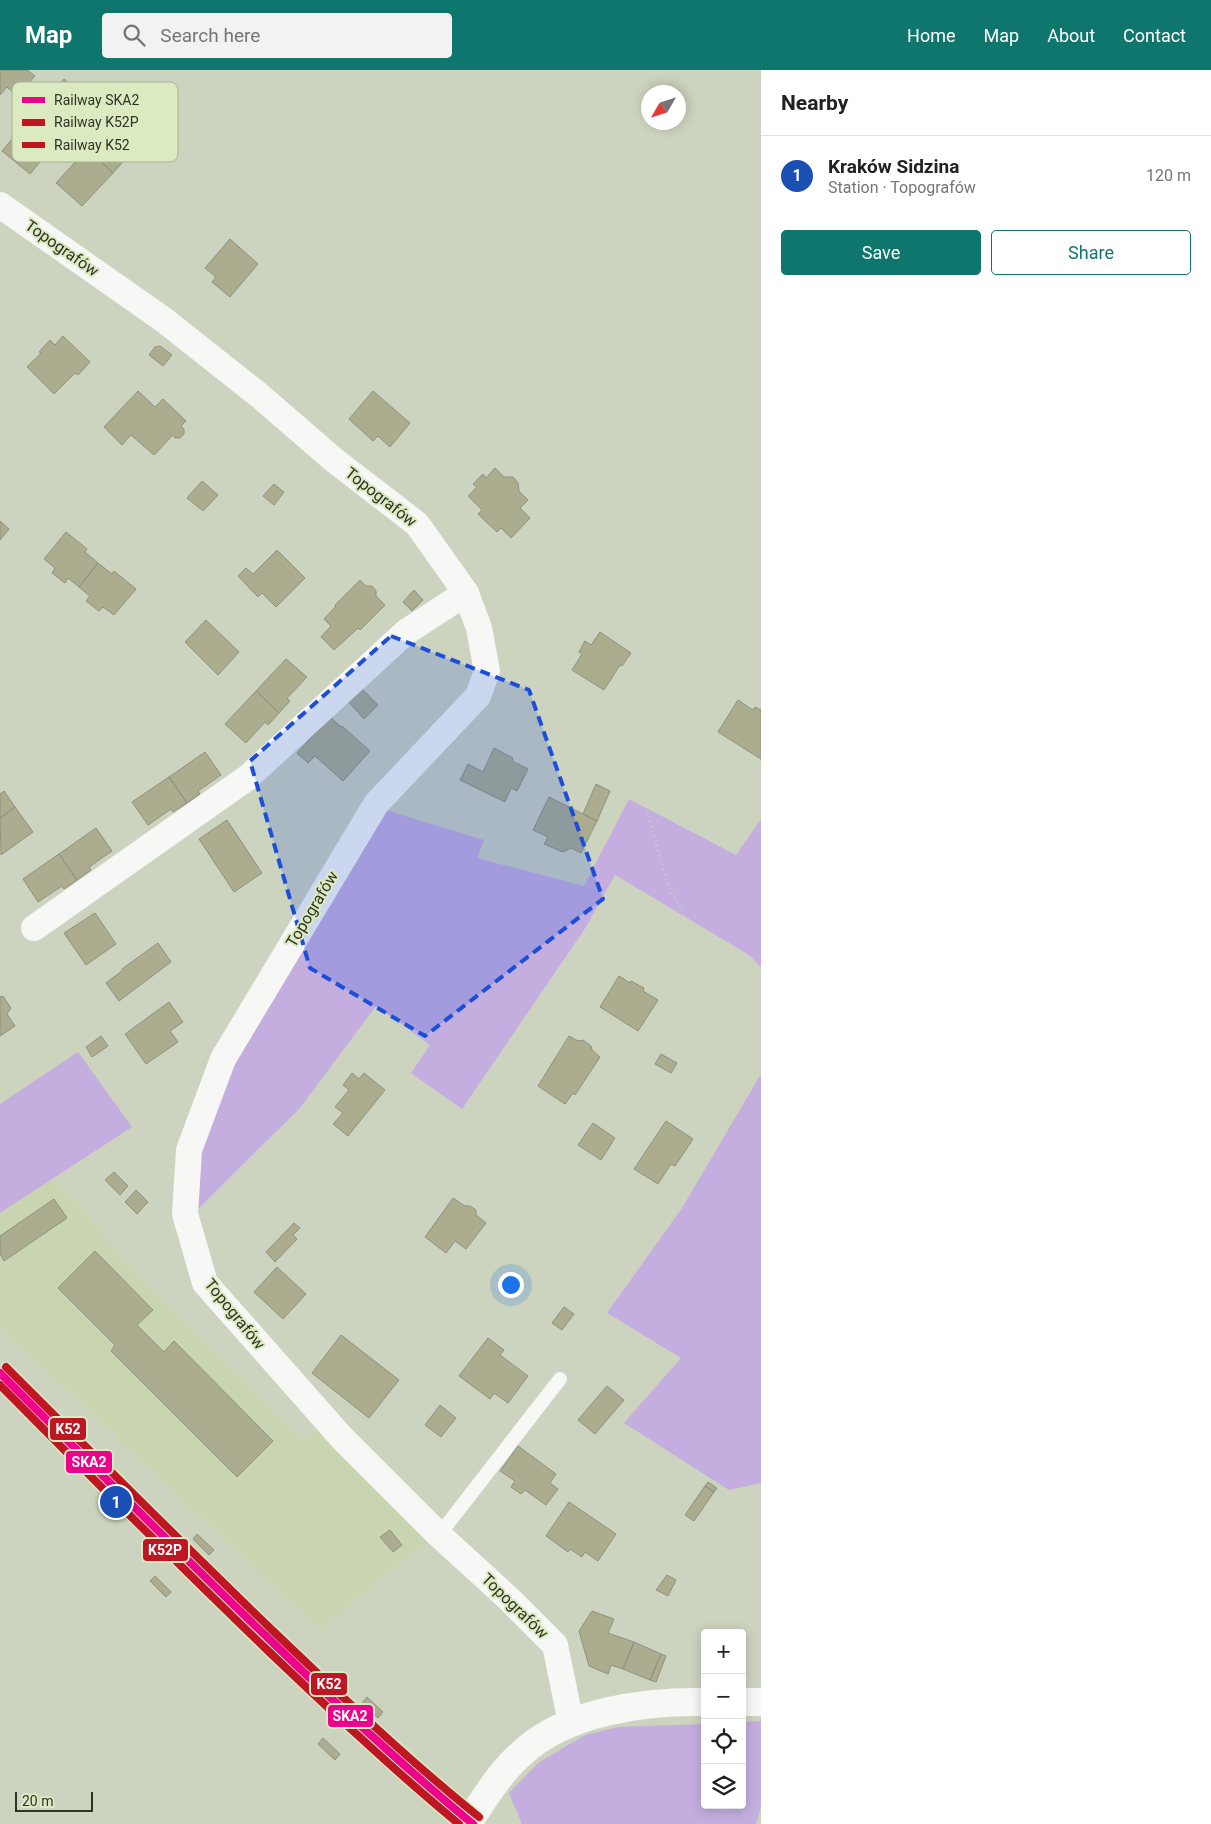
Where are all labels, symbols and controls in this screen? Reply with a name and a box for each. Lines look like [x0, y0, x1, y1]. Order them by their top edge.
search box [102, 13, 452, 58]
text: Map [25, 21, 72, 49]
icon: search [120, 21, 148, 49]
text: Search here [160, 24, 260, 47]
text: Home [907, 25, 956, 46]
text: Map [984, 25, 1019, 46]
text: About [1047, 25, 1095, 46]
text: Contact [1123, 25, 1186, 46]
legend [12, 82, 178, 162]
north arrow [641, 85, 686, 130]
text: Nearby [781, 91, 848, 115]
text: Railway SKA2 [54, 92, 139, 108]
text: Railway K52P [54, 114, 139, 130]
text: Railway K52 [54, 137, 130, 153]
text: Kraków Sidzina [828, 155, 959, 178]
text: 1 [792, 166, 802, 185]
text: 120 m [1146, 166, 1191, 185]
text: Station · Topografów [828, 178, 976, 197]
street label: Topografów [22, 216, 102, 280]
button: Save [781, 230, 981, 275]
button: Share [991, 230, 1191, 275]
street label: Topografów [341, 463, 421, 531]
street label: Topografów [282, 867, 342, 951]
your location [498, 1272, 524, 1298]
street label: Topografów [201, 1275, 269, 1353]
line badge: K52 [49, 1417, 87, 1441]
text: K52 [56, 1421, 80, 1437]
line badge: SKA2 [65, 1450, 113, 1474]
text: SKA2 [72, 1454, 106, 1470]
pin: 1 [100, 1483, 132, 1521]
line badge: K52P [142, 1538, 189, 1562]
text: K52P [148, 1542, 182, 1558]
street label: Topografów [478, 1569, 552, 1643]
map controls [701, 1629, 746, 1809]
button: + [701, 1629, 746, 1674]
line badge: K52 [310, 1672, 348, 1696]
button: − [701, 1674, 746, 1719]
text: K52 [317, 1676, 341, 1692]
line badge: SKA2 [327, 1704, 374, 1728]
text: SKA2 [333, 1708, 367, 1724]
button: locate [701, 1719, 746, 1764]
button: layers [701, 1764, 746, 1809]
scale bar [15, 1789, 92, 1812]
text: 20 m [22, 1793, 54, 1809]

